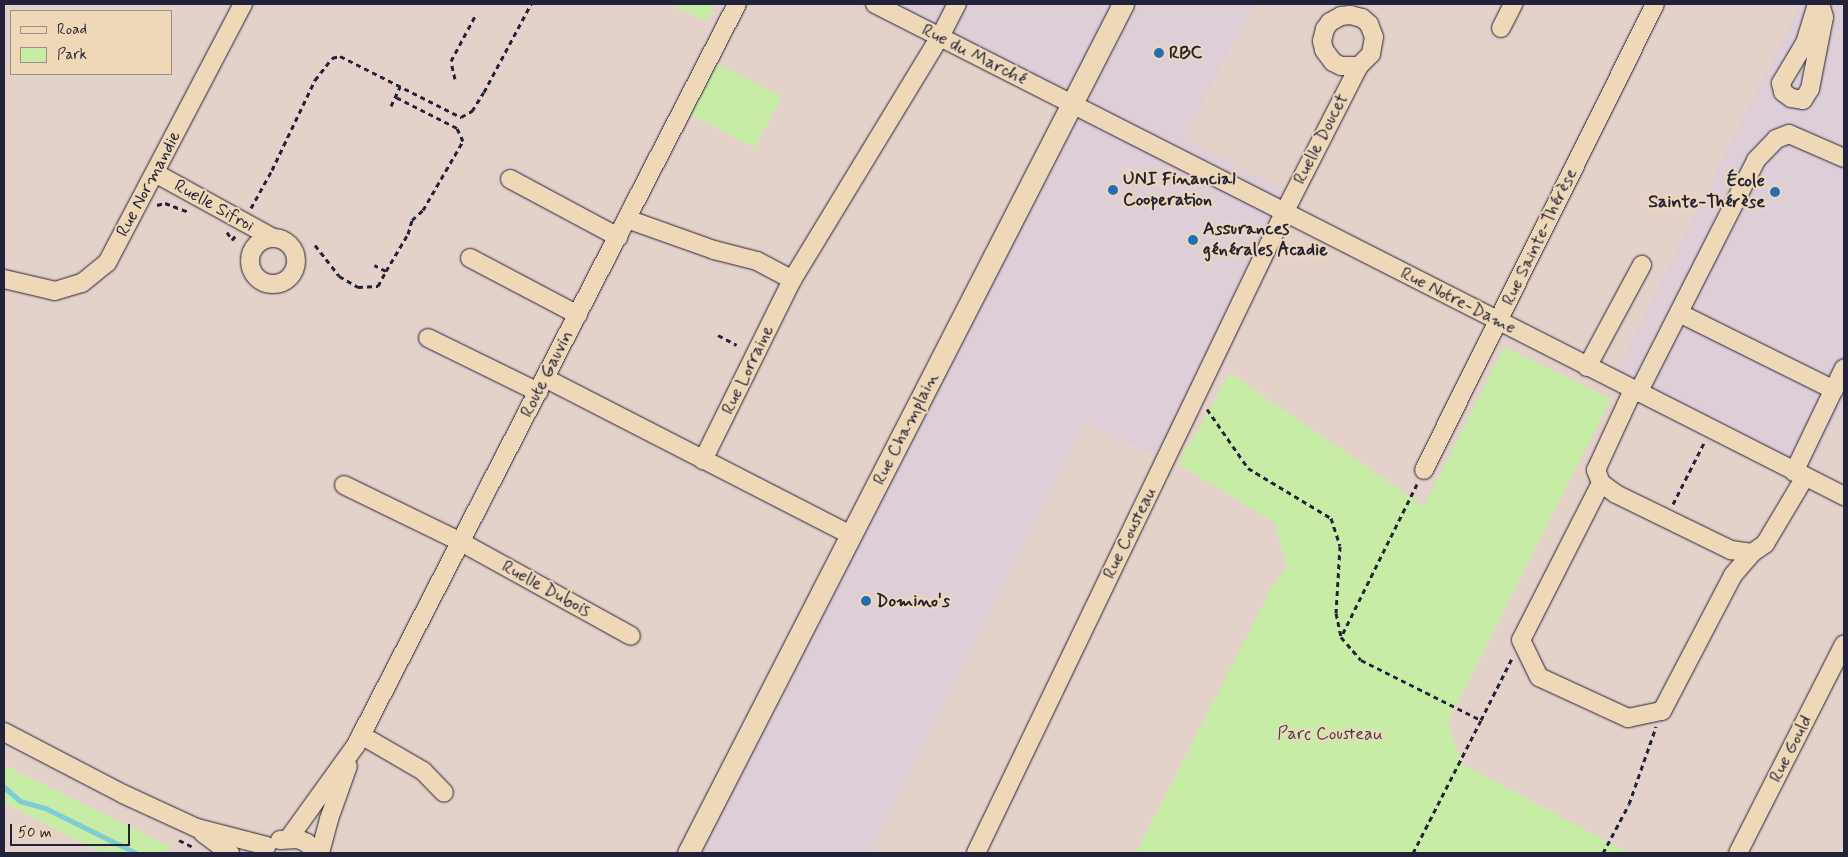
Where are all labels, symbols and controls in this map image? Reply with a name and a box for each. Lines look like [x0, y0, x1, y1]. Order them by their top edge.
legend [10, 10, 172, 75]
text: Road [57, 20, 87, 40]
street label: Rue du Marché [920, 20, 1028, 90]
place label: RBC [1169, 42, 1202, 64]
text: Park [57, 45, 87, 65]
marker: RBC [1153, 47, 1165, 59]
street label: Ruelle Doucet [1289, 90, 1353, 188]
street label: Rue Normandie [112, 127, 186, 241]
street label: Rue Sainte-Thérèse [1498, 166, 1582, 308]
place label: UNI Financial Cooperation [1123, 169, 1233, 212]
place label: École Sainte-Thérèse [1648, 171, 1765, 213]
street label: Ruelle Sifroi [170, 175, 258, 237]
marker: UNI Financial Cooperation [1107, 184, 1119, 196]
marker: École Sainte-Thérèse [1769, 186, 1781, 198]
place label: Assurances générales Acadie [1203, 219, 1328, 262]
marker: Assurances générales Acadie [1187, 234, 1199, 246]
street label: Rue Notre-Dame [1396, 262, 1520, 340]
street label: Rue Lorraine [717, 322, 779, 418]
street label: Route Gauvin [515, 326, 579, 422]
street label: Rue Champlain [869, 370, 943, 488]
street label: Rue Cousteau [1099, 484, 1161, 582]
street label: Ruelle Dubois [498, 556, 594, 622]
place label: Domino's [876, 590, 950, 612]
marker: Domino's [860, 595, 872, 607]
street label: Rue Gould [1765, 712, 1817, 786]
park label: Parc Cousteau [1277, 723, 1383, 745]
scale bar [12, 814, 132, 846]
text: 50 m [18, 823, 52, 843]

